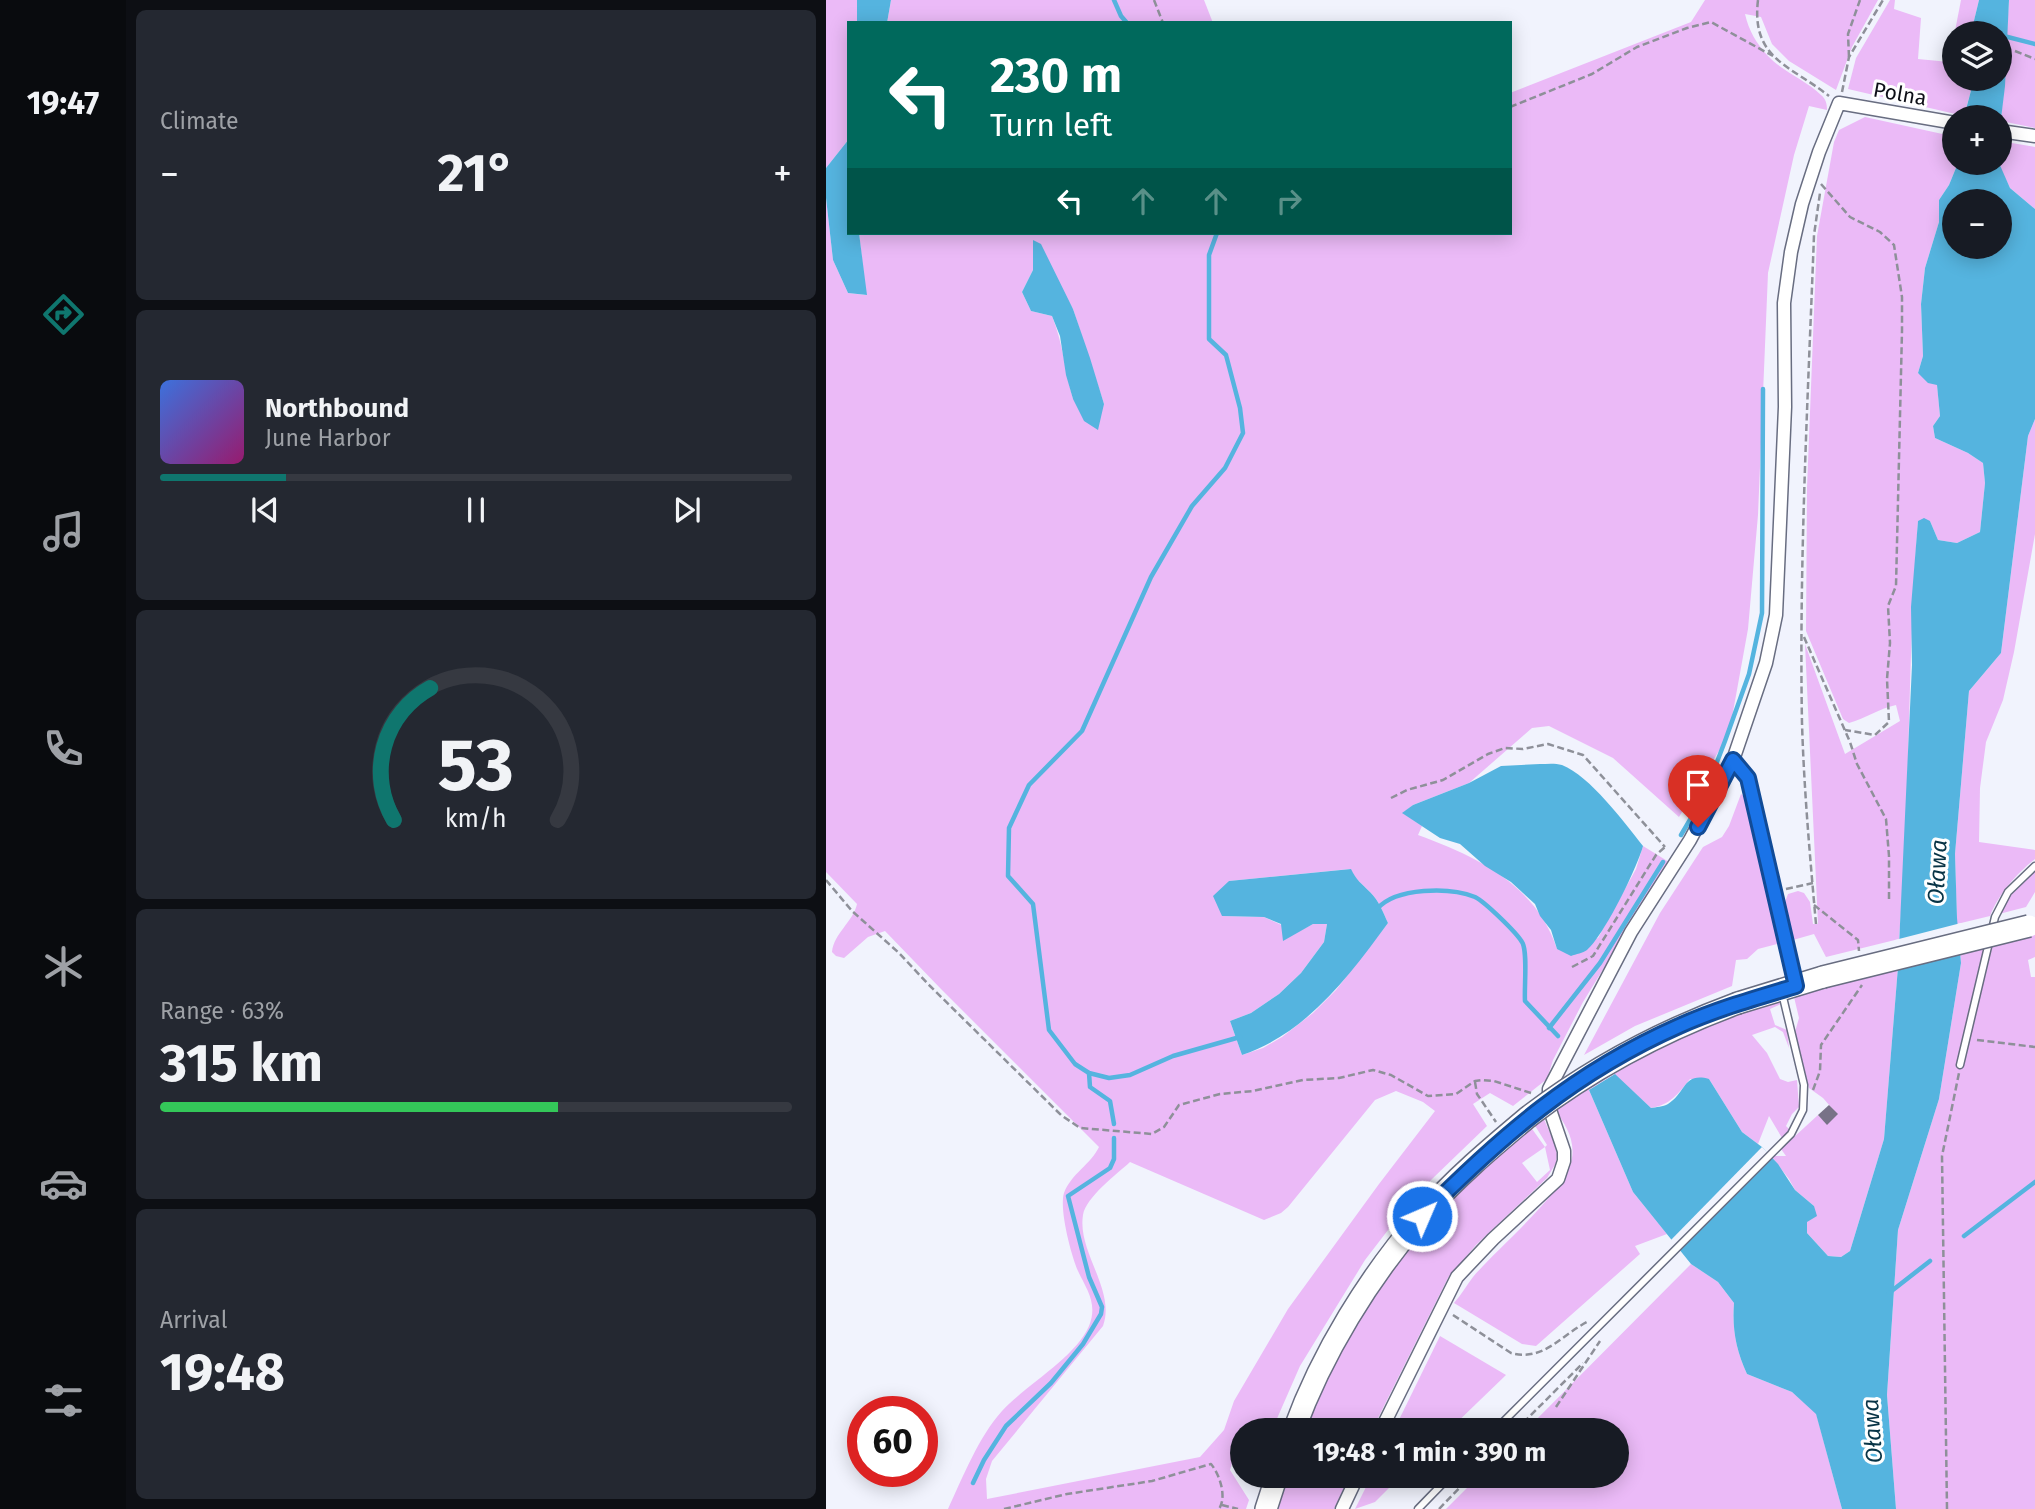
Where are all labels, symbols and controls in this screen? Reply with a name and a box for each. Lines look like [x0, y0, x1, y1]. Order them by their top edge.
map controls [1942, 21, 2012, 259]
button: layers [1942, 21, 2012, 91]
text: 230 m [990, 46, 1122, 105]
icon: left [875, 49, 966, 140]
street label: Polna [1871, 77, 1929, 111]
text: 19:47 [27, 84, 99, 122]
button: + [1942, 105, 2012, 175]
text: Turn left [990, 106, 1112, 144]
text: Climate [160, 107, 239, 135]
text: 21° [438, 142, 515, 205]
text: − [160, 151, 179, 197]
text: + [773, 151, 792, 197]
icon: left [1051, 182, 1089, 220]
icon: ahead [1124, 182, 1162, 220]
icon: ahead [1197, 182, 1235, 220]
icon: right [1270, 182, 1308, 220]
button: − [1942, 189, 2012, 259]
icon: directions [39, 290, 88, 339]
text: Northbound [265, 393, 409, 424]
text: June Harbor [265, 424, 391, 452]
icon: previous [246, 491, 284, 529]
icon: pause [457, 491, 495, 529]
icon: next [668, 491, 706, 529]
icon: music [39, 507, 88, 556]
text: 53 [438, 723, 514, 810]
icon: phone [39, 724, 88, 773]
pin [1668, 755, 1728, 827]
icon: arrive [1679, 766, 1717, 804]
text: km/h [445, 804, 507, 834]
water label: Oława [1921, 839, 1953, 905]
icon: climate [39, 942, 88, 991]
text: Range · 63% [160, 997, 284, 1025]
text: 315 km [160, 1032, 323, 1095]
icon: car [39, 1159, 88, 1208]
position arrow [1385, 1179, 1459, 1253]
text: Arrival [160, 1306, 227, 1334]
text: 19:48 [160, 1341, 285, 1404]
icon: filters [39, 1376, 88, 1425]
speed limit sign: 60 [847, 1396, 938, 1487]
water label: Oława [1856, 1398, 1888, 1464]
text: 19:48 · 1 min · 390 m [1313, 1437, 1546, 1468]

